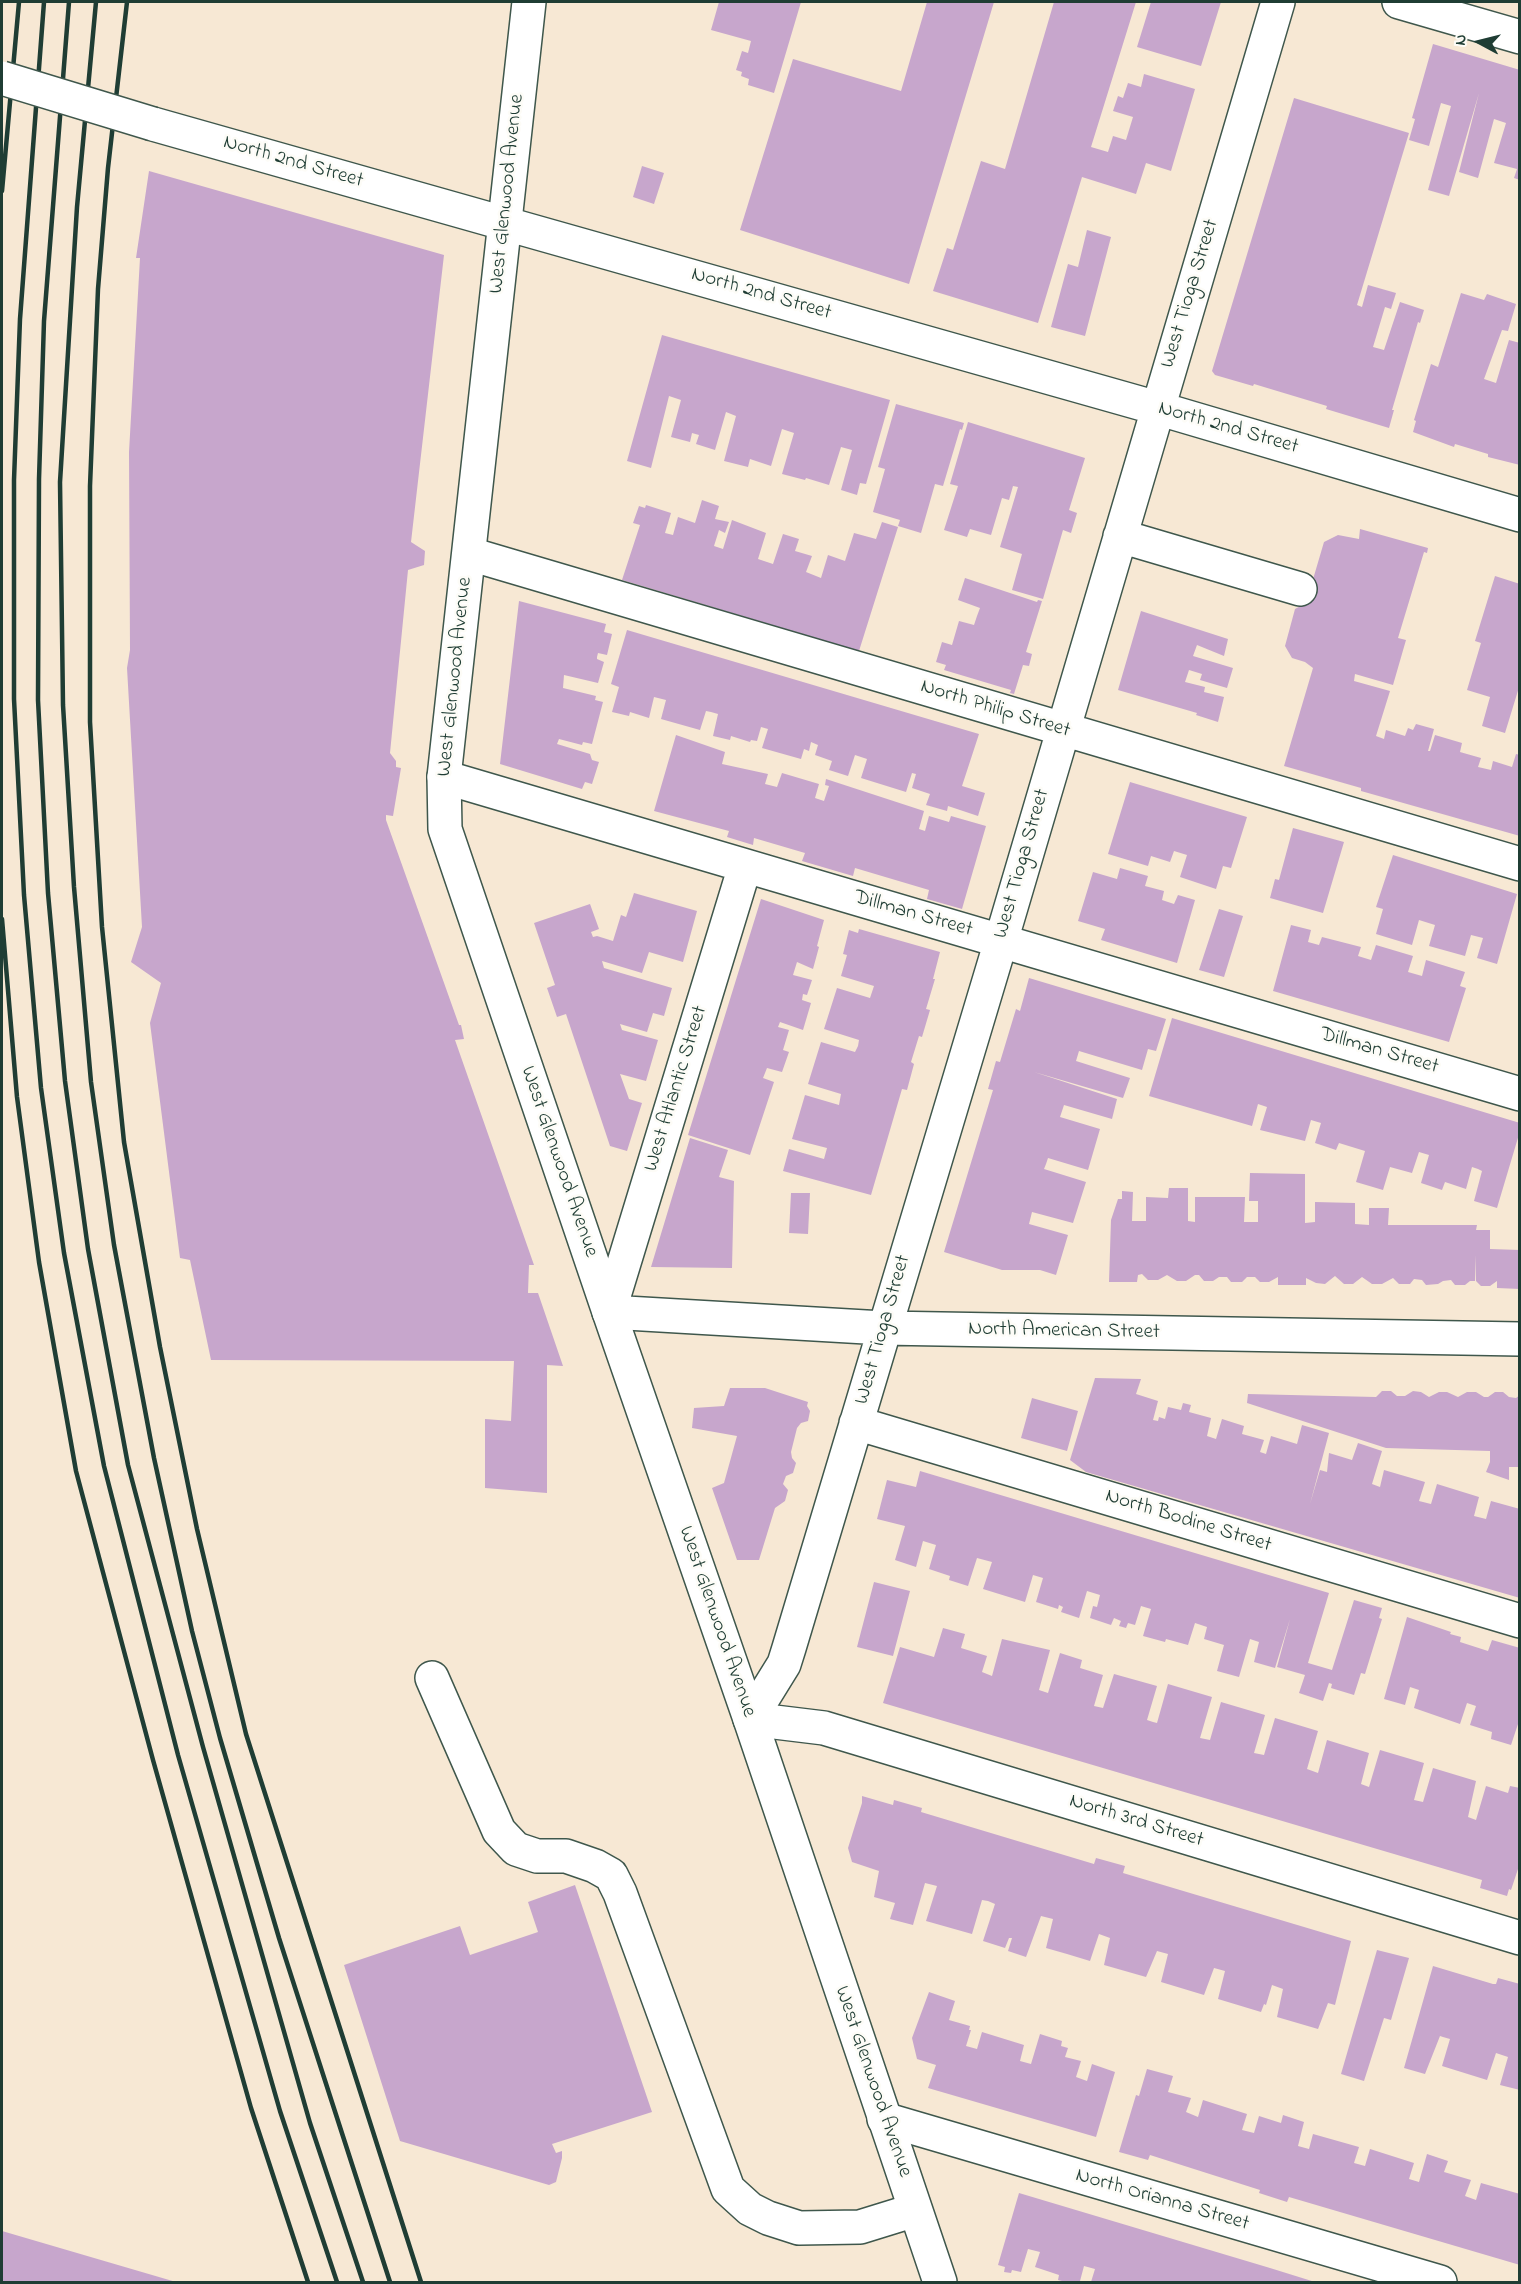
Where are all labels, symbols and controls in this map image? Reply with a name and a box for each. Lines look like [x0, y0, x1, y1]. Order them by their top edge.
north arrow [1449, 12, 1509, 72]
text: N [1449, 33, 1474, 47]
street label: West Glenwood Avenue [485, 93, 531, 295]
street label: North 2nd Street [220, 131, 366, 195]
street label: West Tioga Street [1156, 217, 1226, 371]
street label: North 2nd Street [688, 263, 834, 327]
street label: North 2nd Street [1155, 397, 1301, 461]
street label: West Glenwood Avenue [433, 576, 479, 778]
street label: North Philip Street [917, 675, 1073, 745]
street label: West Tioga Street [990, 786, 1056, 942]
street label: Dillman Street [851, 886, 975, 944]
street label: West Atlantic Street [640, 1003, 714, 1175]
street label: Dillman Street [1317, 1023, 1441, 1081]
street label: West Glenwood Avenue [513, 1063, 603, 1261]
street label: West Tioga Street [851, 1252, 917, 1408]
street label: North American Street [968, 1318, 1160, 1346]
street label: North Bodine Street [1102, 1485, 1274, 1559]
street label: West Glenwood Avenue [671, 1523, 761, 1721]
street label: North 3rd Street [1066, 1790, 1206, 1854]
street label: West Glenwood Avenue [827, 1983, 917, 2181]
street label: North Orianna Street [1072, 2164, 1252, 2238]

